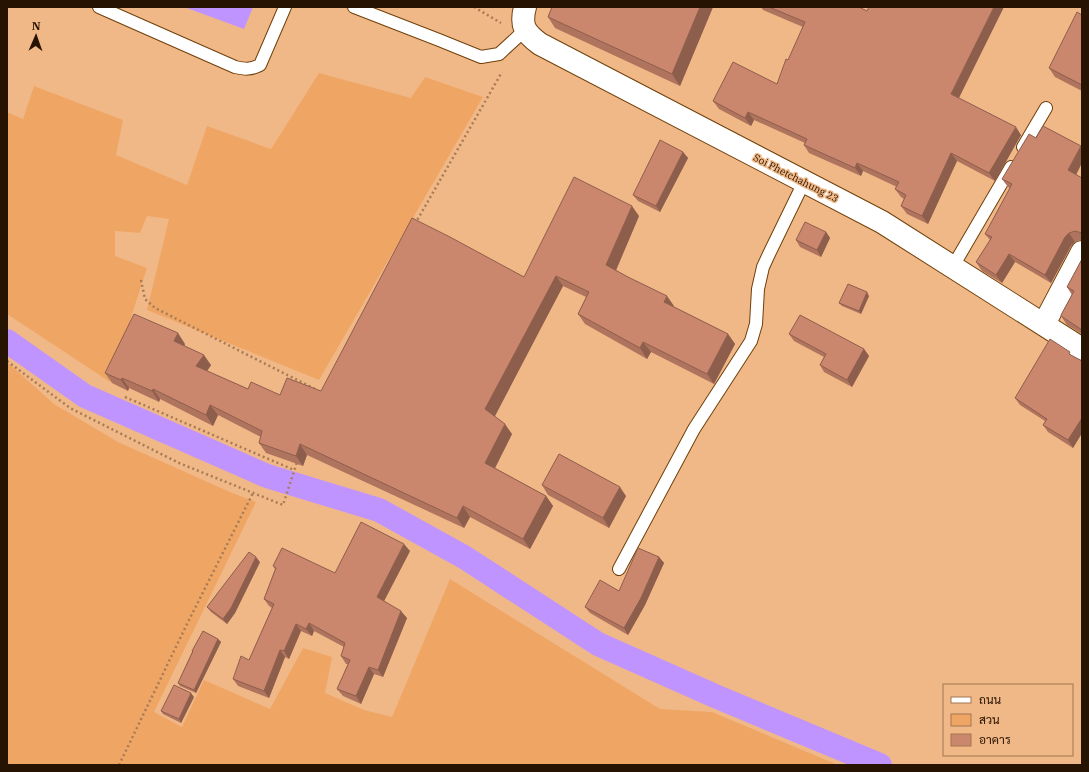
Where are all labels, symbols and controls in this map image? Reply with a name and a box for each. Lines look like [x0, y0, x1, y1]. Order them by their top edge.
north arrow [16, 16, 56, 56]
text: N [32, 19, 41, 33]
street label: Soi Phetchahung 23 [751, 151, 841, 205]
legend [943, 684, 1073, 756]
text: ถนน [979, 692, 1002, 707]
text: สวน [979, 712, 1000, 727]
text: อาคาร [979, 732, 1011, 747]

